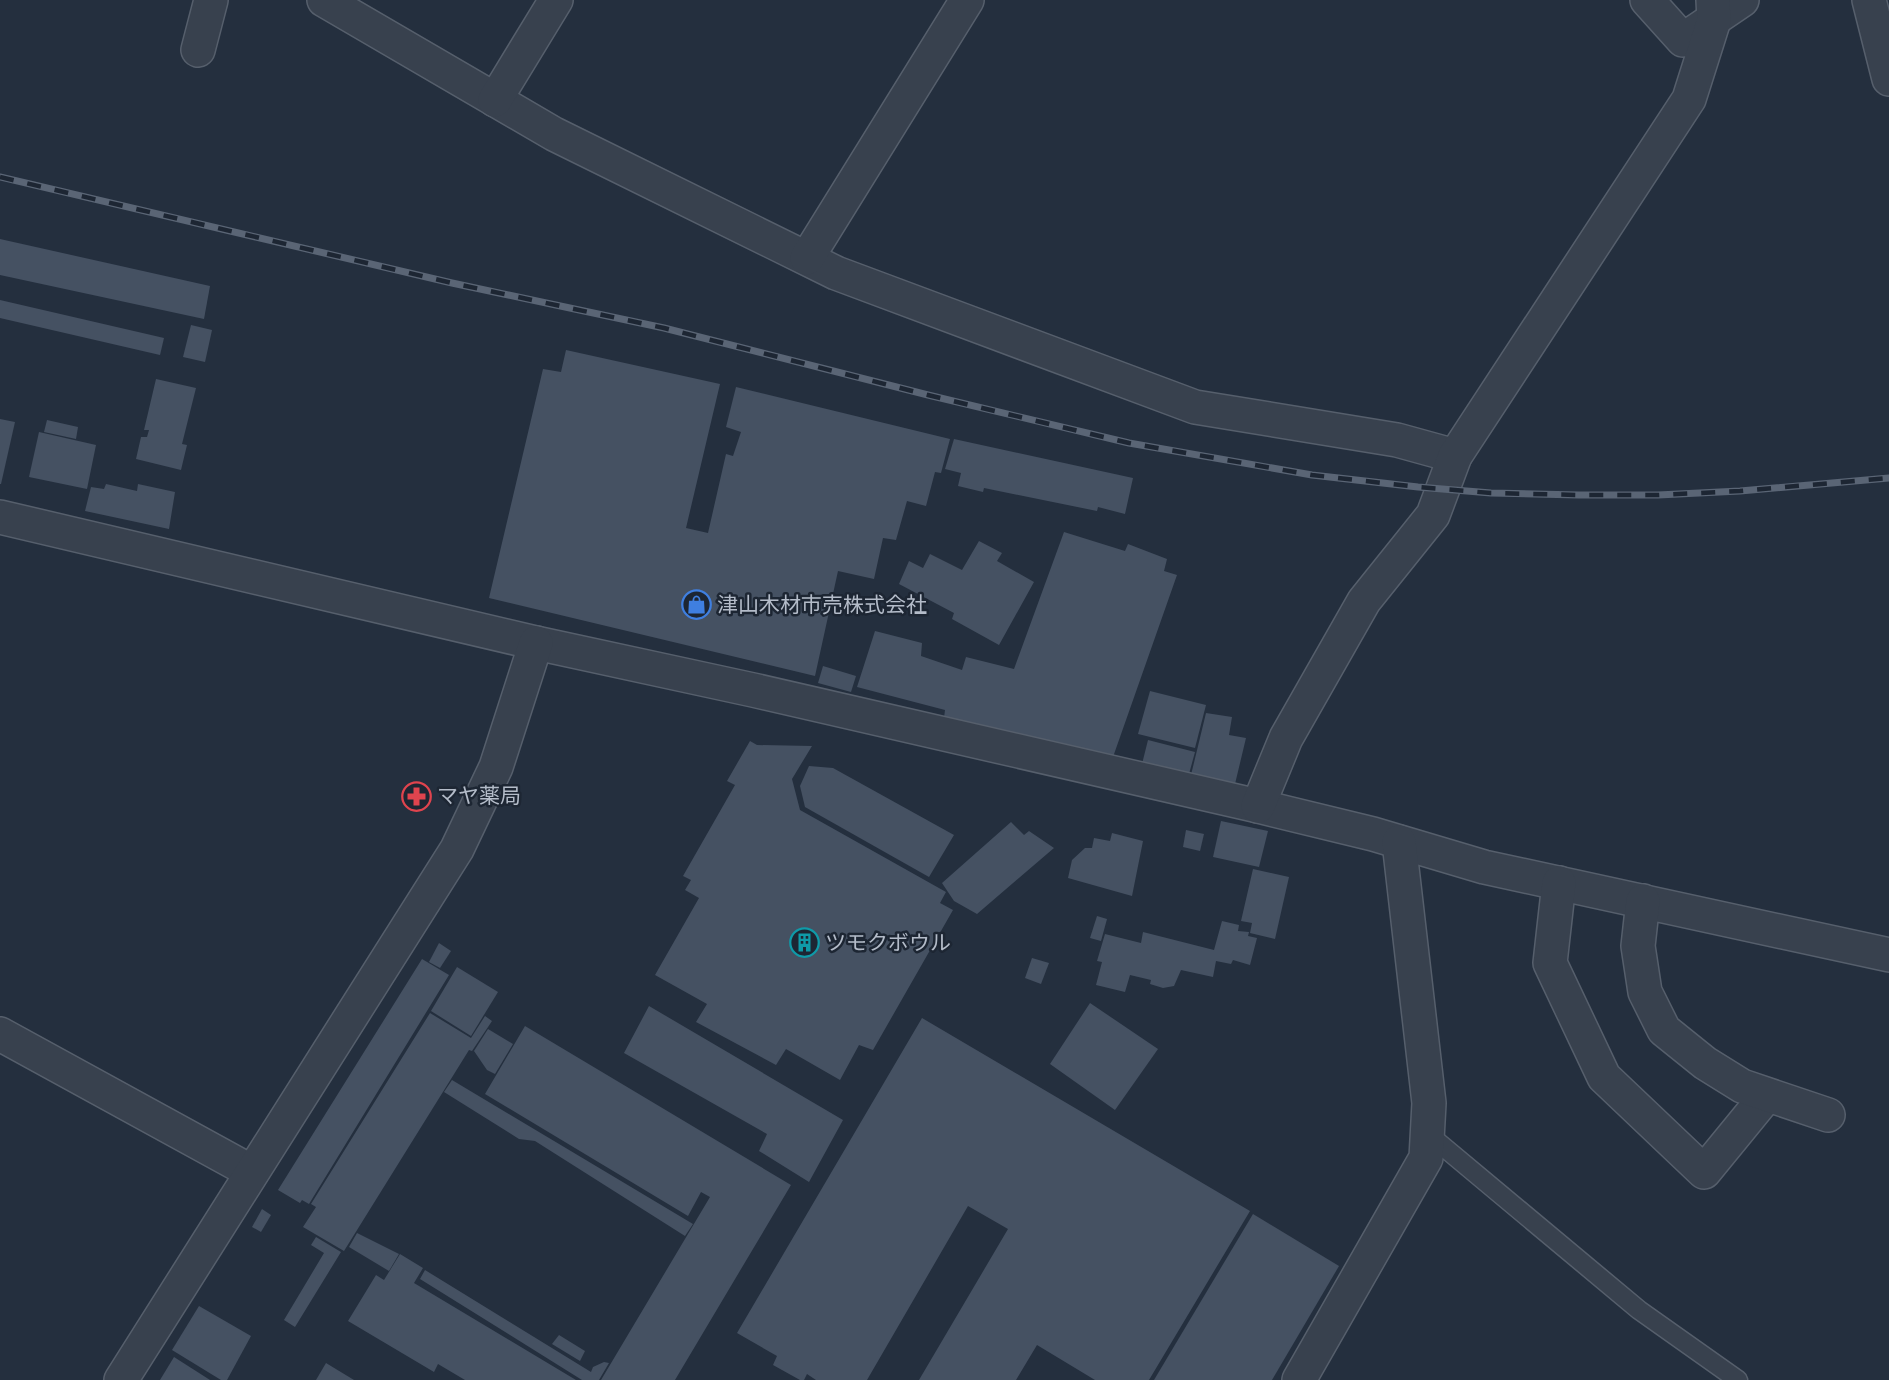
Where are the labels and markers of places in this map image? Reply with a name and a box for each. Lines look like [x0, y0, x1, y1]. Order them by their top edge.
shop icon: 津山木材市売株式会社 [680, 589, 712, 621]
place label: 津山木材市売株式会社 [717, 590, 927, 618]
pharmacy icon: マヤ薬局 [400, 780, 432, 812]
place label: マヤ薬局 [437, 781, 521, 809]
building icon: ツモクボウル [788, 927, 820, 959]
place label: ツモクボウル [825, 928, 951, 956]

